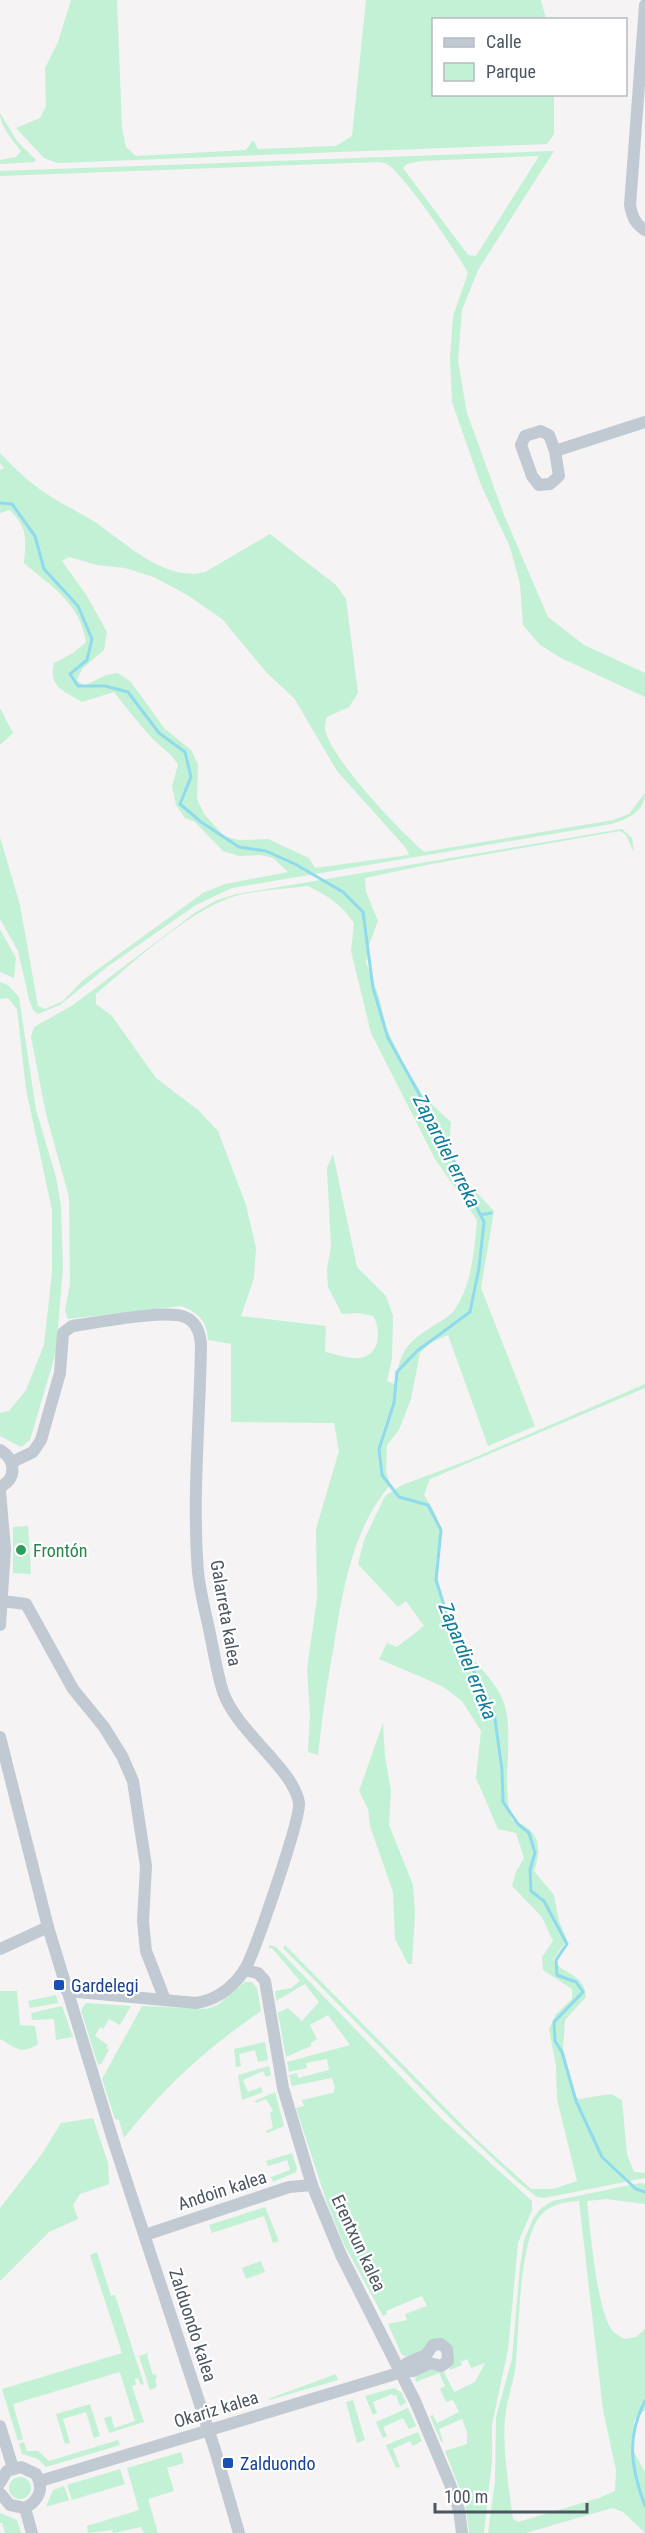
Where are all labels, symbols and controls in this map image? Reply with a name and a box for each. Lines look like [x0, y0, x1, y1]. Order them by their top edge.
legend [432, 18, 627, 96]
text: Calle [486, 31, 522, 52]
text: Parque [486, 61, 536, 82]
water label: Zapardiel erreka [408, 1089, 486, 1212]
place label: Frontón [33, 1540, 87, 1561]
marker: Frontón [14, 1543, 28, 1557]
street label: Galarreta kalea [206, 1558, 246, 1668]
water label: Zapardiel erreka [433, 1598, 502, 1723]
place label: Gardelegi [71, 1975, 139, 1996]
marker: Gardelegi [52, 1978, 66, 1992]
street label: Andoin kalea [175, 2166, 269, 2214]
street label: Erentxun kalea [327, 2191, 391, 2295]
street label: Zalduondo kalea [165, 2266, 221, 2384]
street label: Okariz kalea [171, 2386, 261, 2432]
place label: Zalduondo [240, 2453, 316, 2474]
marker: Zalduondo [221, 2456, 235, 2470]
scale bar [435, 2476, 586, 2514]
text: 100 m [444, 2486, 488, 2507]

